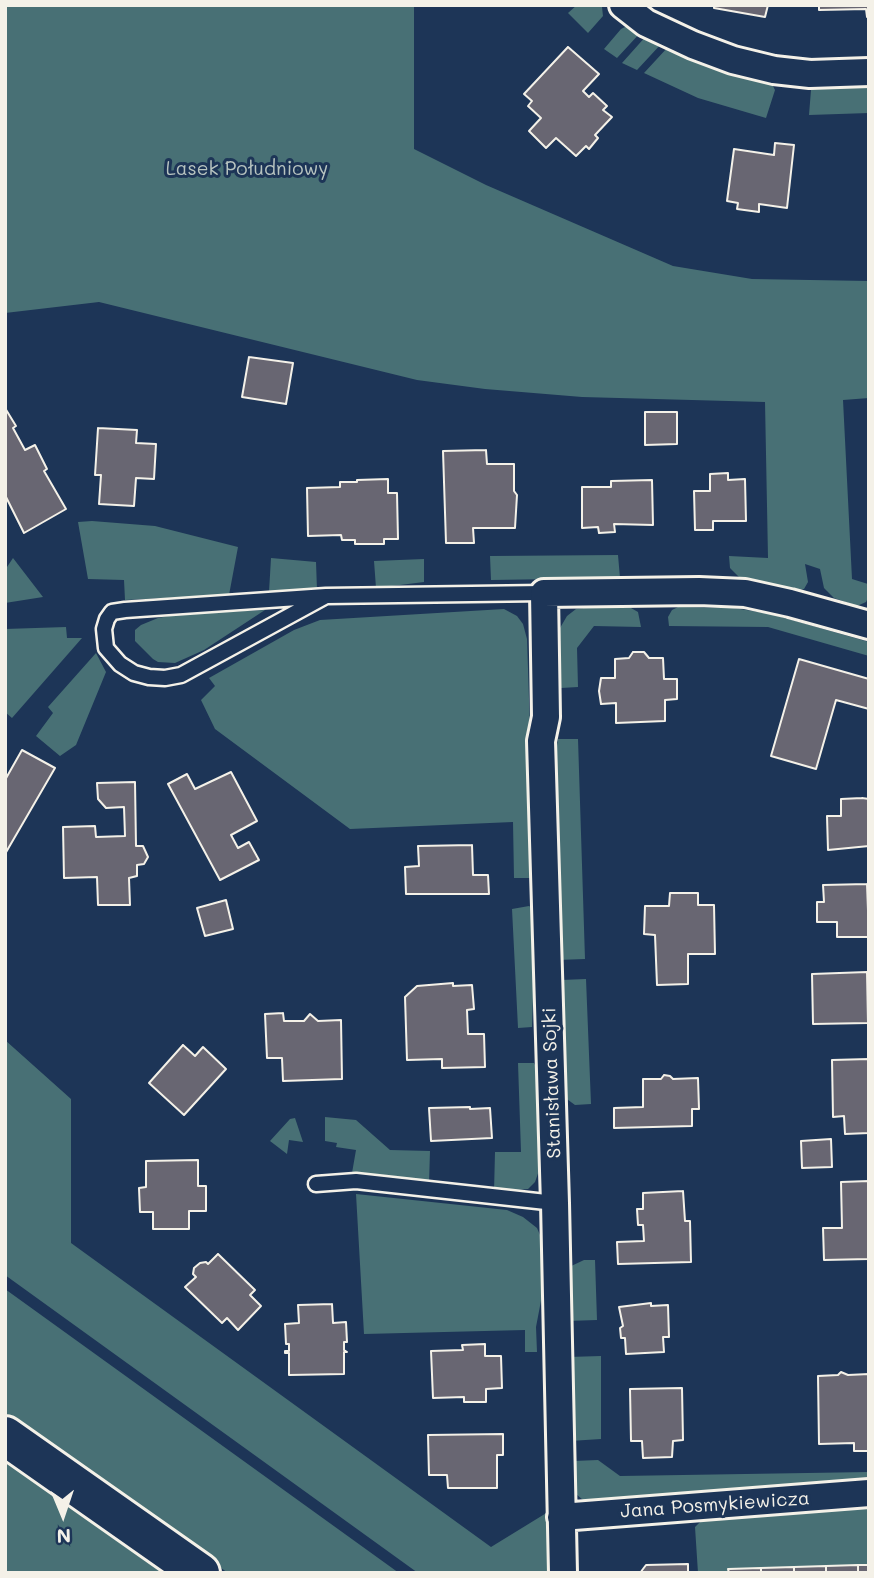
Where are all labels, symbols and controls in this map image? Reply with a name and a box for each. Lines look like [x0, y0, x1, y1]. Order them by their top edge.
park label: Lasek Południowy [166, 158, 328, 180]
street label: Stanisława Sojki [538, 1007, 566, 1159]
north arrow [28, 1480, 98, 1550]
street label: Jana Posmykiewicza [620, 1487, 810, 1523]
text: N [56, 1524, 71, 1549]

